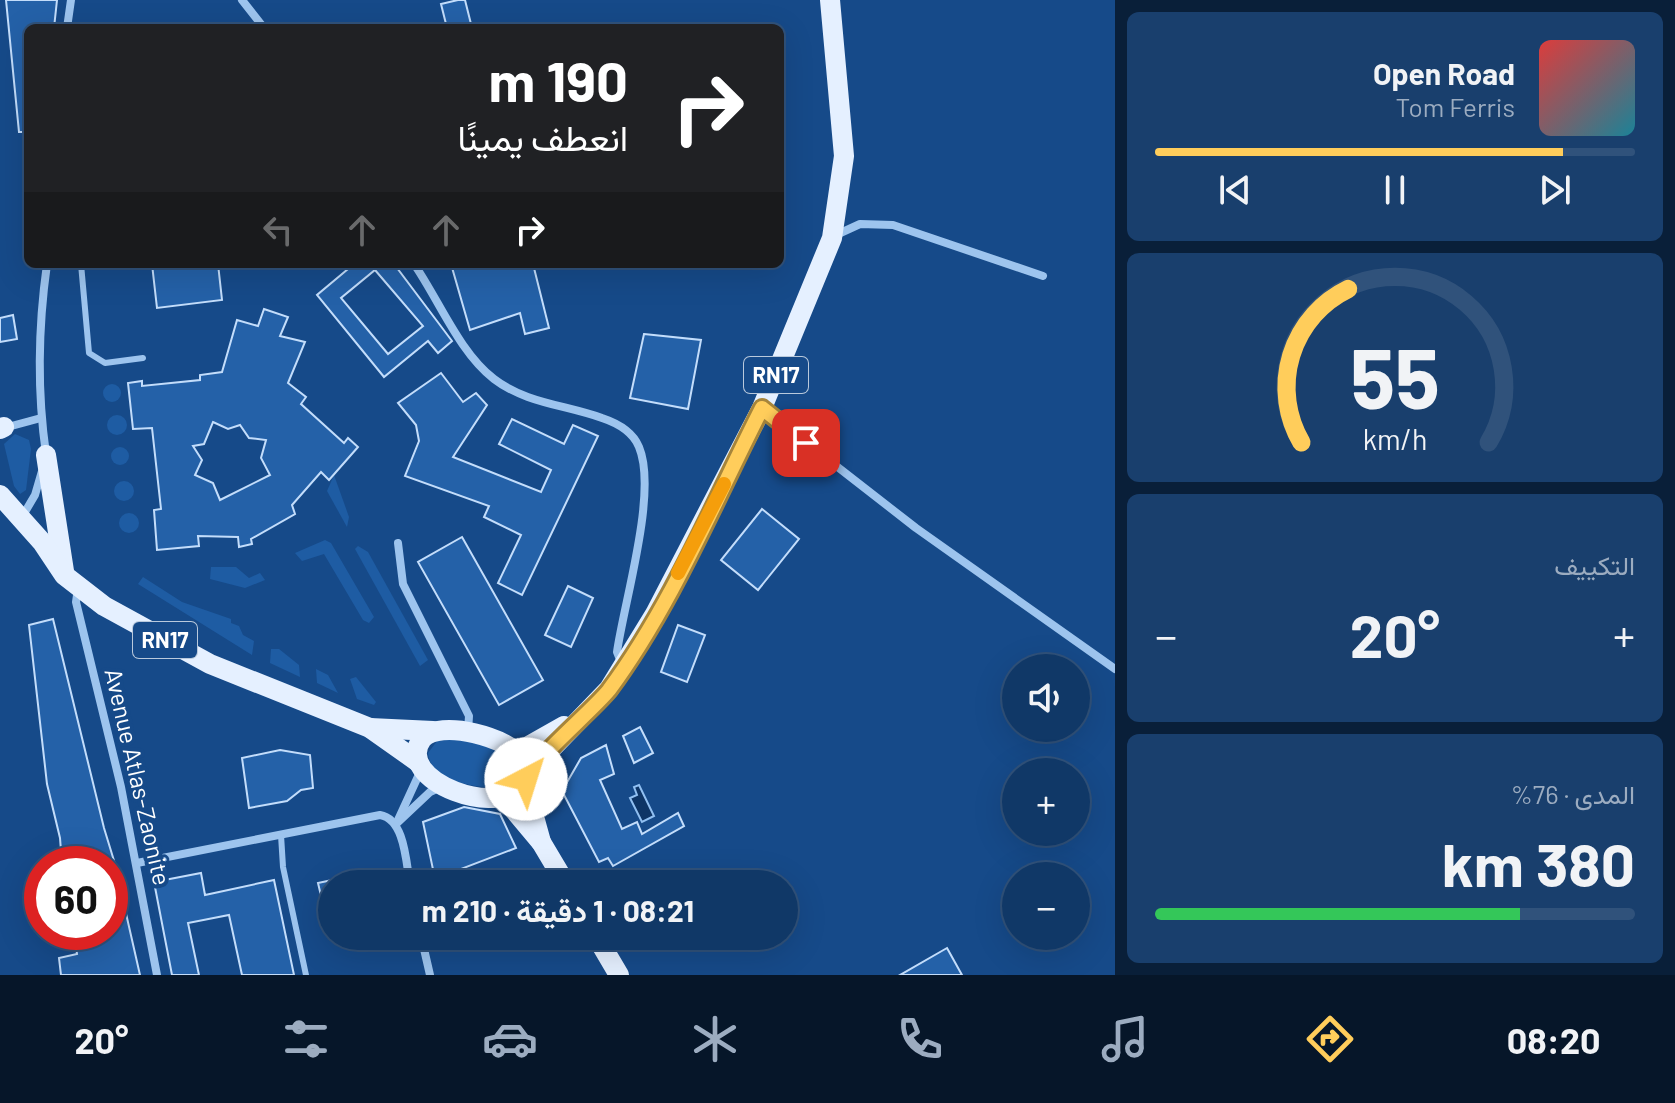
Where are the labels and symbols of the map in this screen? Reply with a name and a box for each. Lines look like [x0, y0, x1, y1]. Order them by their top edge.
road number: RN17 [744, 357, 808, 393]
pin [772, 409, 840, 477]
road number: RN17 [133, 622, 197, 658]
street label: Avenue Atlas-Zaonite [99, 665, 178, 888]
position arrow [484, 737, 568, 821]
speed limit sign: 60 [24, 846, 128, 950]

